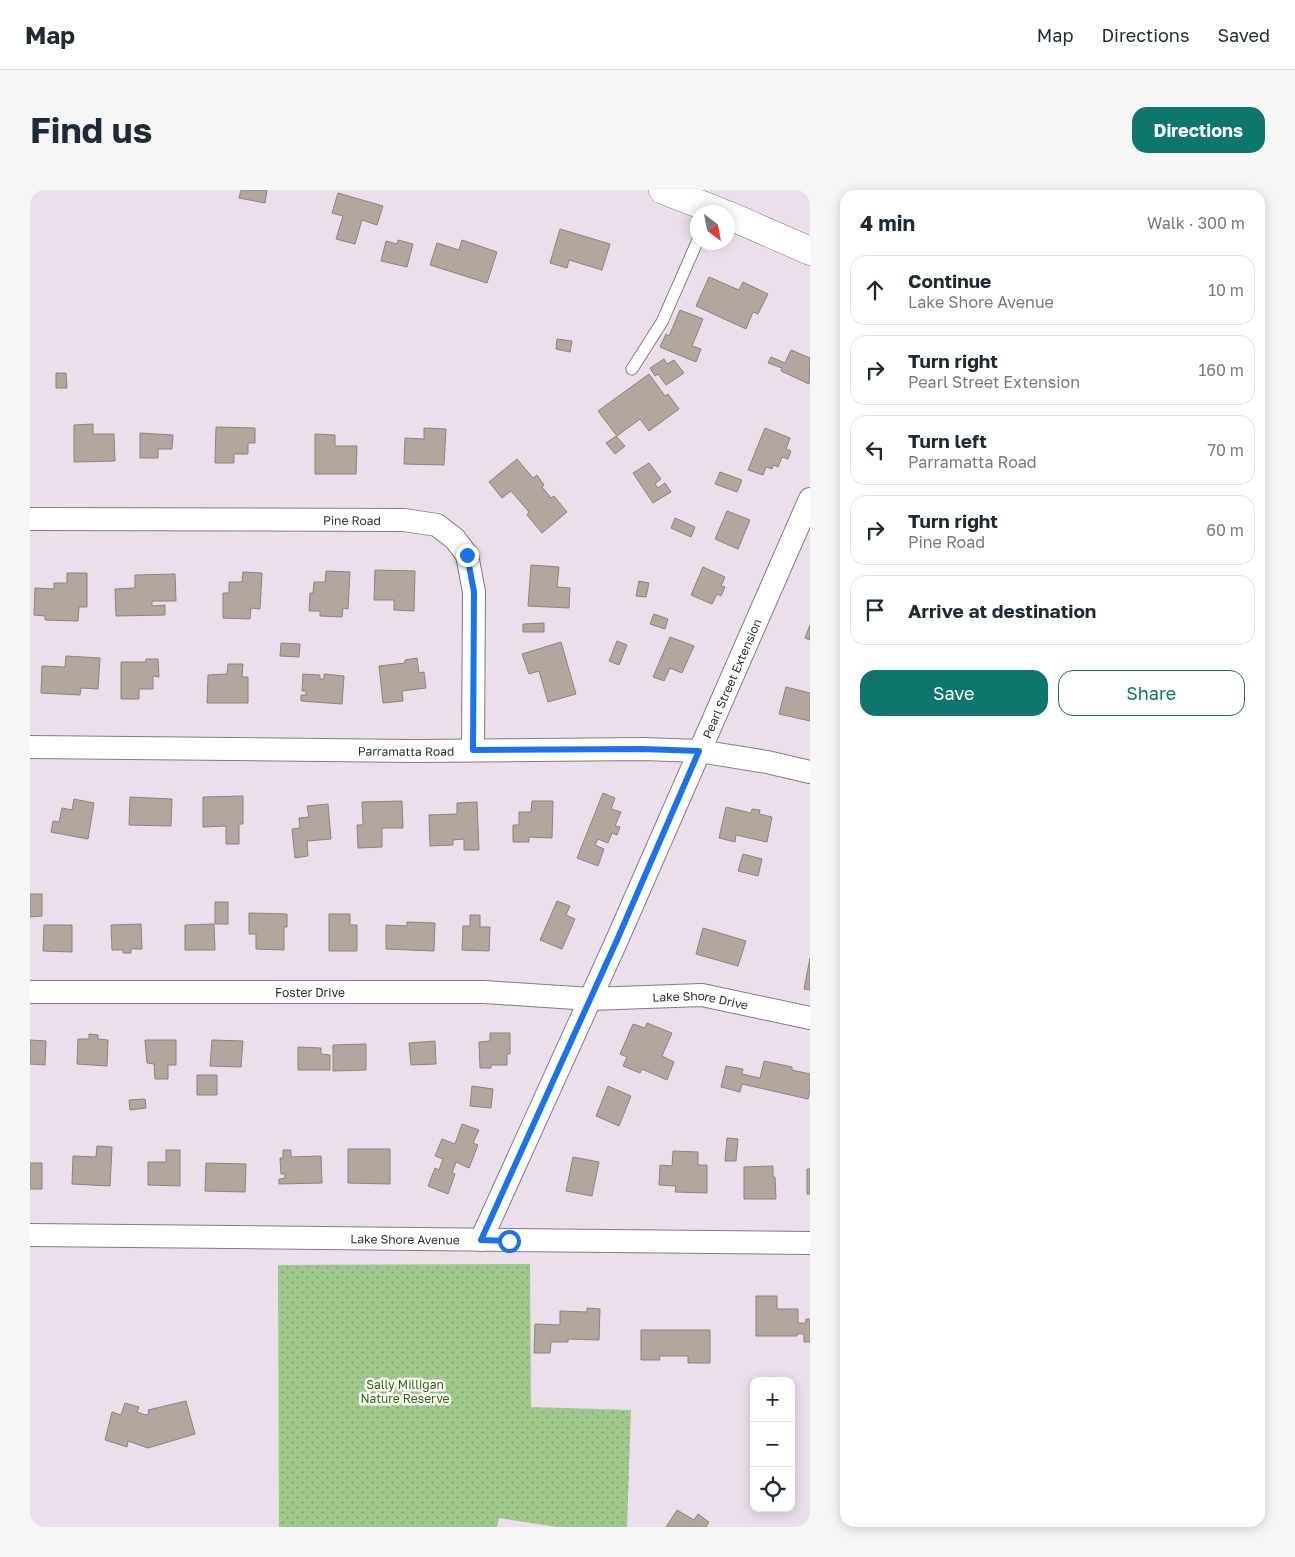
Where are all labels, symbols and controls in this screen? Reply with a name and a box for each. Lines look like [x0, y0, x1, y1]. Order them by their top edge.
text: Map [25, 20, 75, 49]
text: Map [1037, 24, 1073, 46]
text: Directions [1101, 24, 1189, 46]
text: Saved [1217, 24, 1270, 46]
button: Directions [1132, 107, 1265, 153]
text: Find us [30, 109, 152, 151]
north arrow [690, 205, 735, 250]
text: 4 min [860, 210, 915, 236]
text: Walk · 300 m [1147, 213, 1245, 233]
text: Continue [908, 269, 991, 292]
icon: ahead [861, 276, 889, 304]
text: 10 m [1208, 280, 1244, 300]
text: Lake Shore Avenue [908, 292, 1054, 312]
text: Turn right [908, 349, 998, 372]
icon: right [861, 356, 889, 384]
text: 160 m [1198, 360, 1244, 380]
text: Pearl Street Extension [908, 372, 1080, 392]
text: Turn left [908, 429, 987, 452]
icon: left [861, 436, 889, 464]
text: 70 m [1207, 440, 1244, 460]
text: Parramatta Road [908, 452, 1037, 472]
text: Turn right [908, 509, 998, 532]
street label: Pine Road [323, 512, 381, 527]
icon: right [861, 516, 889, 544]
text: 60 m [1206, 520, 1244, 540]
text: Pine Road [908, 532, 985, 552]
route end [456, 544, 479, 567]
icon: arrive [861, 596, 889, 624]
text: Arrive at destination [908, 599, 1096, 622]
street label: Pearl Street Extension [699, 616, 764, 741]
button: Save [860, 670, 1048, 716]
button: Share [1058, 670, 1245, 716]
street label: Parramatta Road [358, 743, 454, 759]
street label: Foster Drive [275, 985, 345, 1000]
street label: Lake Shore Drive [652, 987, 750, 1012]
route start [498, 1230, 521, 1253]
street label: Lake Shore Avenue [350, 1231, 460, 1247]
park label: Sally Milligan Nature Reserve [360, 1377, 450, 1406]
map controls [750, 1377, 795, 1512]
button: + [750, 1377, 795, 1422]
button: − [750, 1422, 795, 1467]
button: locate [750, 1467, 795, 1512]

